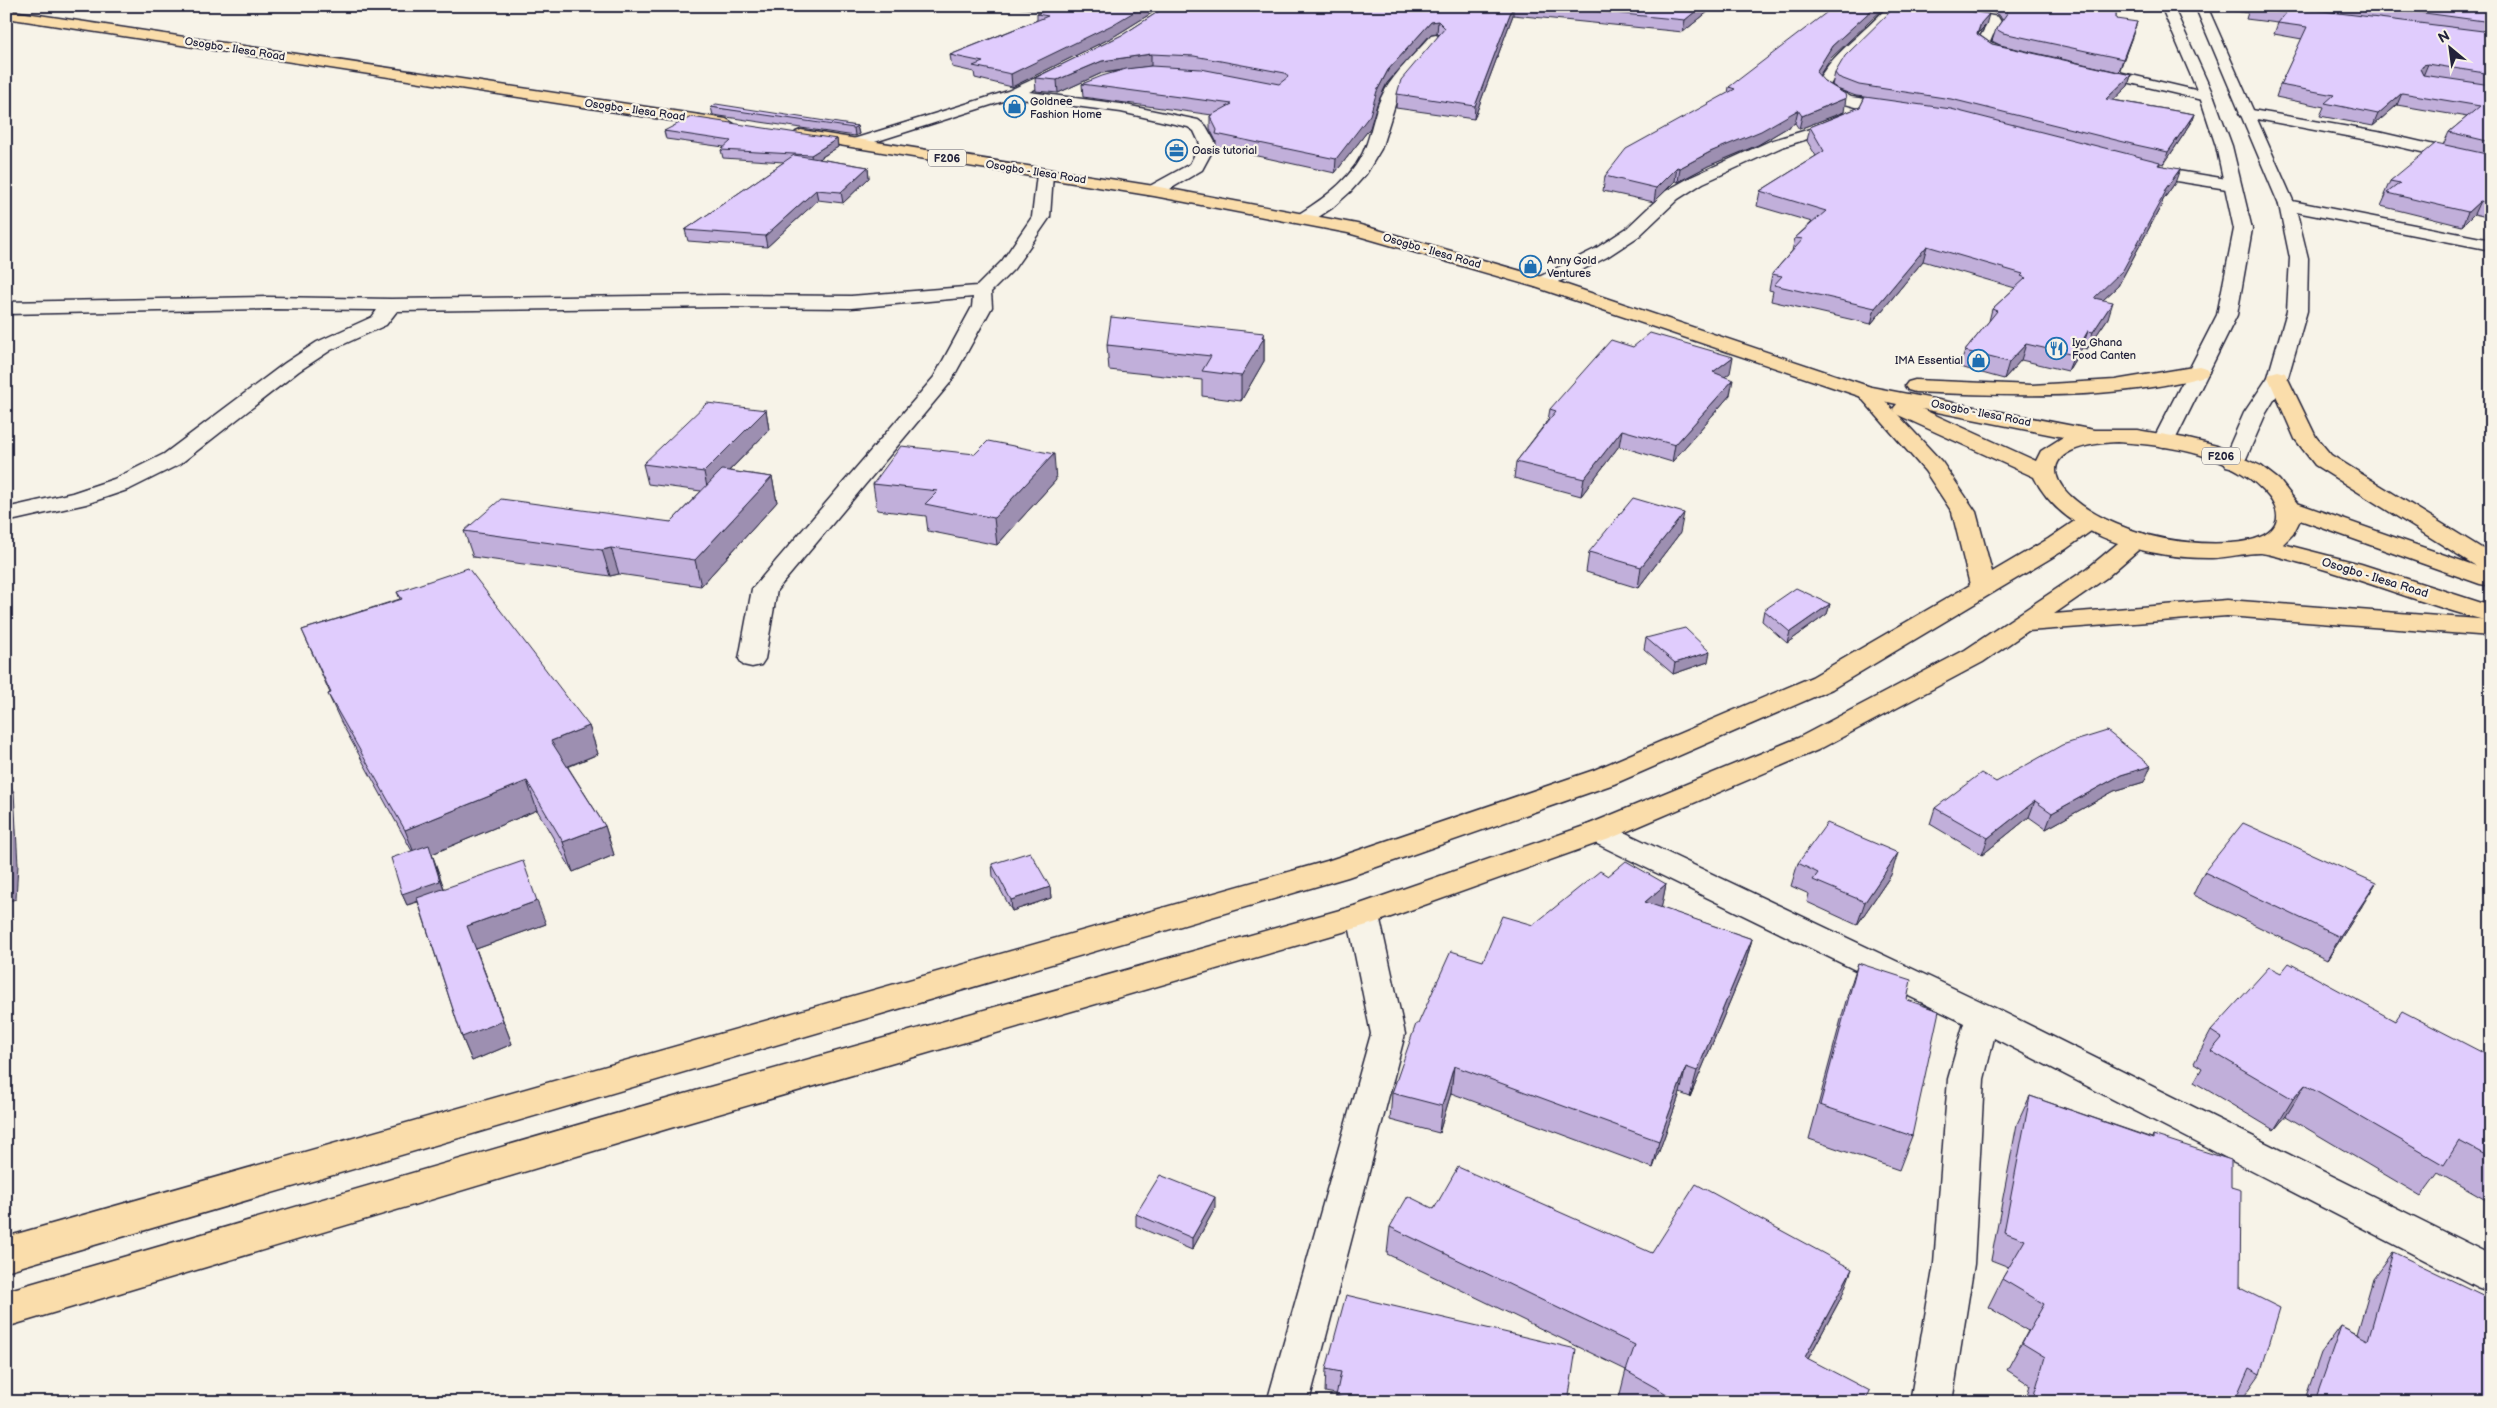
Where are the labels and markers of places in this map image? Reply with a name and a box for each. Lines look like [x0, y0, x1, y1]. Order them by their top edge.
shop icon: Goldnee Fashion Home [1002, 95, 1026, 119]
place label: Goldnee Fashion Home [1030, 95, 1102, 121]
office icon: Oasis tutorial [1164, 138, 1188, 162]
place label: Oasis tutorial [1192, 144, 1257, 157]
shop icon: Anny Gold Ventures [1519, 254, 1543, 278]
place label: Anny Gold Ventures [1547, 254, 1597, 280]
restaurant icon: Iya Ghana Food Canten [2044, 336, 2068, 360]
place label: Iya Ghana Food Canten [2072, 336, 2136, 362]
shop icon: IMA Essential [1967, 348, 1991, 372]
place label: IMA Essential [1895, 354, 1963, 367]

